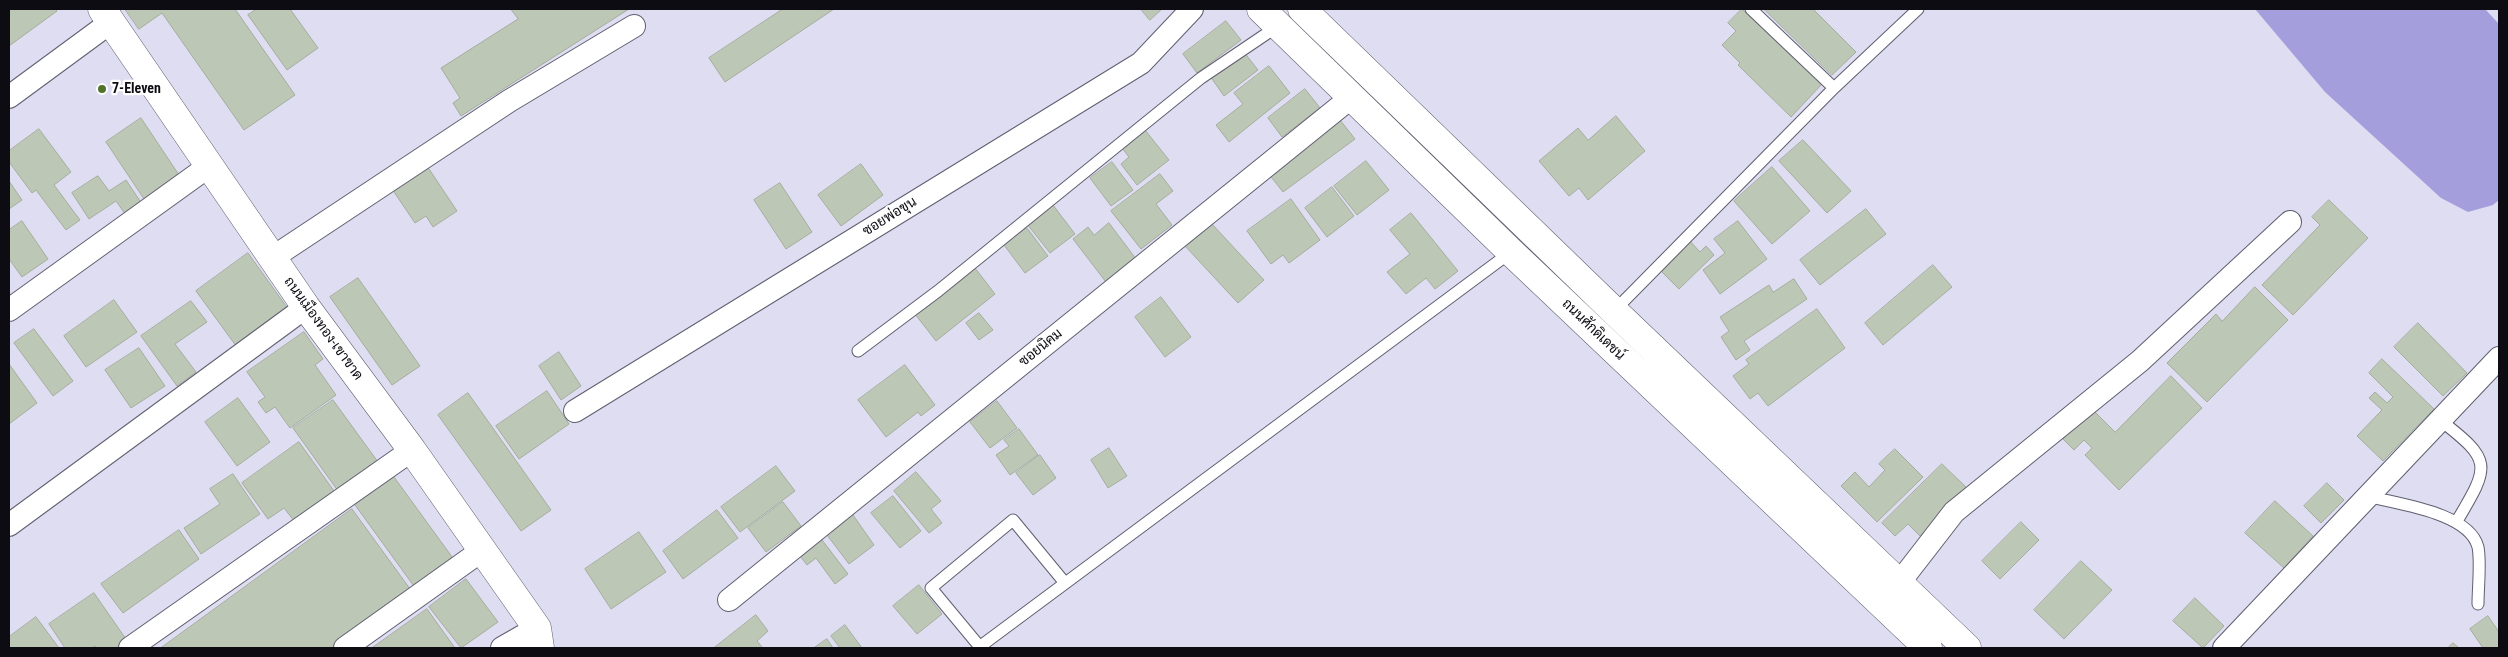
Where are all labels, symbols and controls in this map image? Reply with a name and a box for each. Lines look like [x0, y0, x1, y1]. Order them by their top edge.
place label: 7-Eleven [112, 81, 161, 97]
marker: 7-Eleven [96, 83, 108, 95]
street label: ซอยพ่อขุน [860, 194, 920, 240]
street label: ถนนเมืองทอง-เขาขาด [280, 274, 366, 384]
street label: ถนนศักดิเดชน์ [1558, 296, 1628, 364]
street label: ซอยนิคม [1016, 325, 1066, 371]

